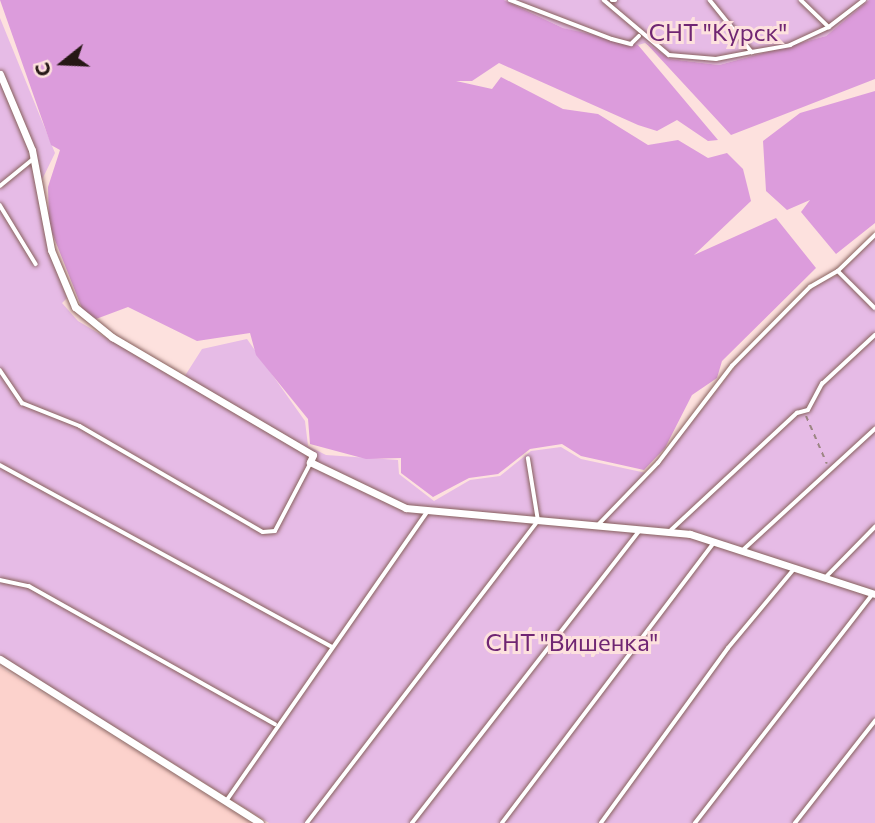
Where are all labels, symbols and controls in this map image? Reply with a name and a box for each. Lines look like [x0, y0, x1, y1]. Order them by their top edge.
park label: СНТ "Курск" [649, 18, 787, 46]
north arrow [28, 28, 98, 98]
text: С [30, 60, 55, 79]
park label: СНТ "Вишенка" [485, 628, 659, 656]

